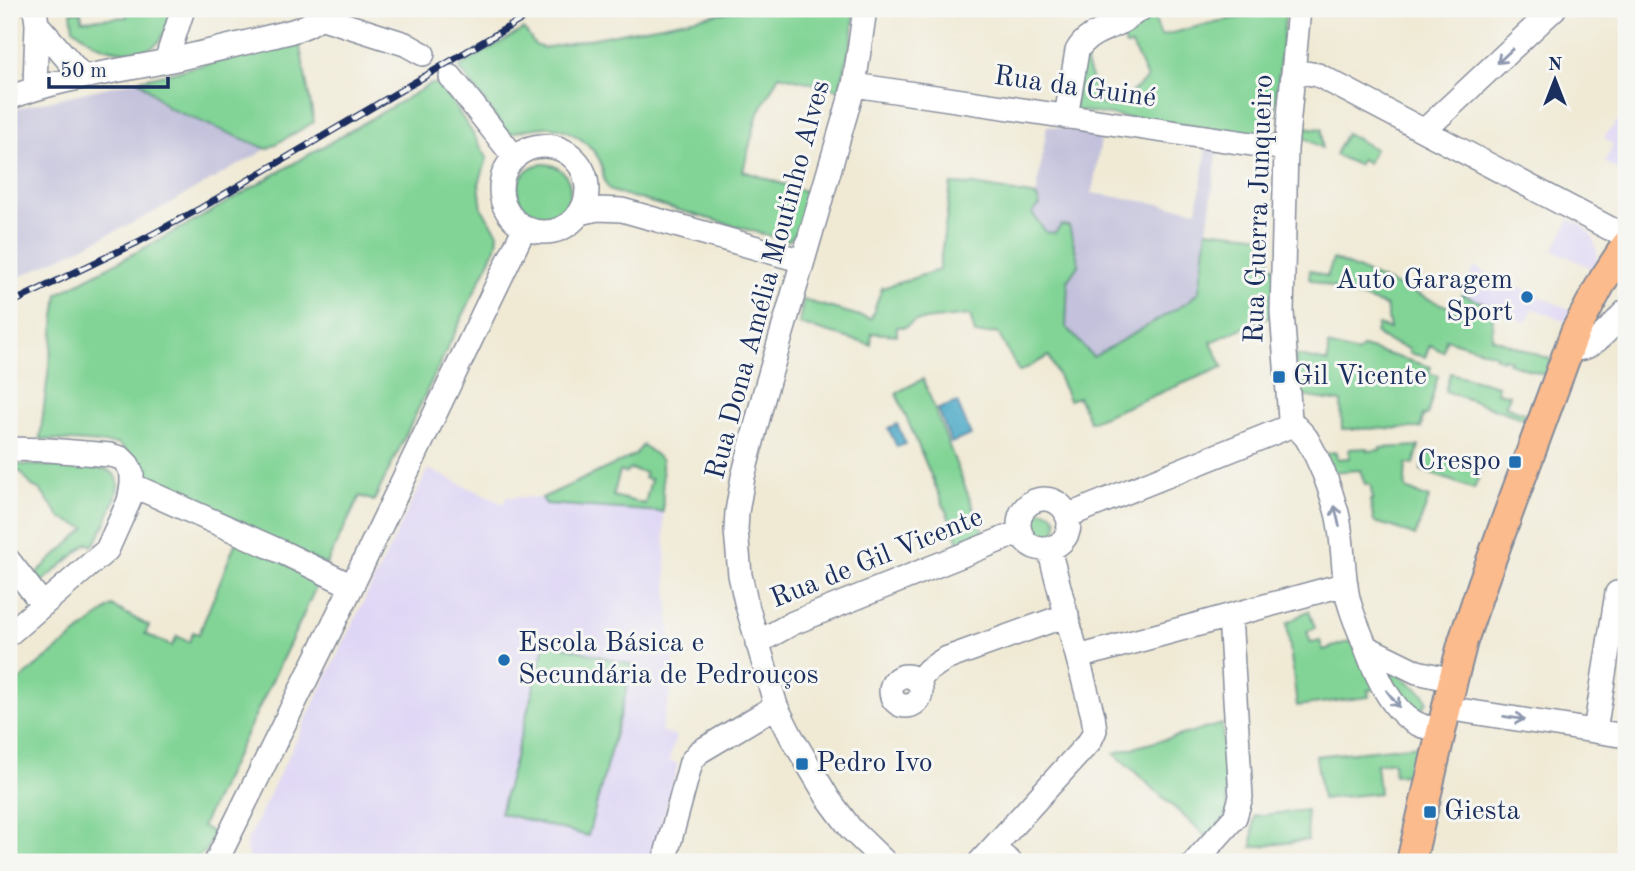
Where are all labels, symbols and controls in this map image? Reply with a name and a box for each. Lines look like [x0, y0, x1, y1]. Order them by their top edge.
scale bar [49, 46, 168, 90]
north arrow [1520, 46, 1590, 116]
one-way arrow [1496, 47, 1513, 64]
text: N [1548, 56, 1563, 75]
text: 50 m [60, 61, 107, 82]
street label: Rua da Guiné [992, 63, 1158, 113]
street label: Rua Guerra Junqueiro [1241, 74, 1279, 344]
street label: Rua Dona Amélia Moutinho Alves [702, 78, 836, 482]
place label: Auto Garagem Sport [1336, 267, 1513, 327]
marker: Auto Garagem Sport [1519, 289, 1535, 305]
place label: Gil Vicente [1293, 363, 1427, 391]
marker: Gil Vicente [1271, 369, 1287, 385]
place label: Crespo [1417, 448, 1501, 476]
marker: Crespo [1507, 454, 1523, 470]
street label: Rua de Gil Vicente [767, 504, 987, 614]
one-way arrow [1329, 505, 1343, 528]
place label: Escola Básica e Secundária de Pedrouços [518, 630, 819, 690]
marker: Escola Básica e Secundária de Pedrouços [496, 652, 512, 668]
one-way arrow [1385, 690, 1400, 708]
one-way arrow [1502, 712, 1525, 725]
place label: Pedro Ivo [816, 750, 933, 778]
marker: Pedro Ivo [794, 756, 810, 772]
place label: Giesta [1444, 798, 1521, 826]
marker: Giesta [1422, 804, 1438, 820]

